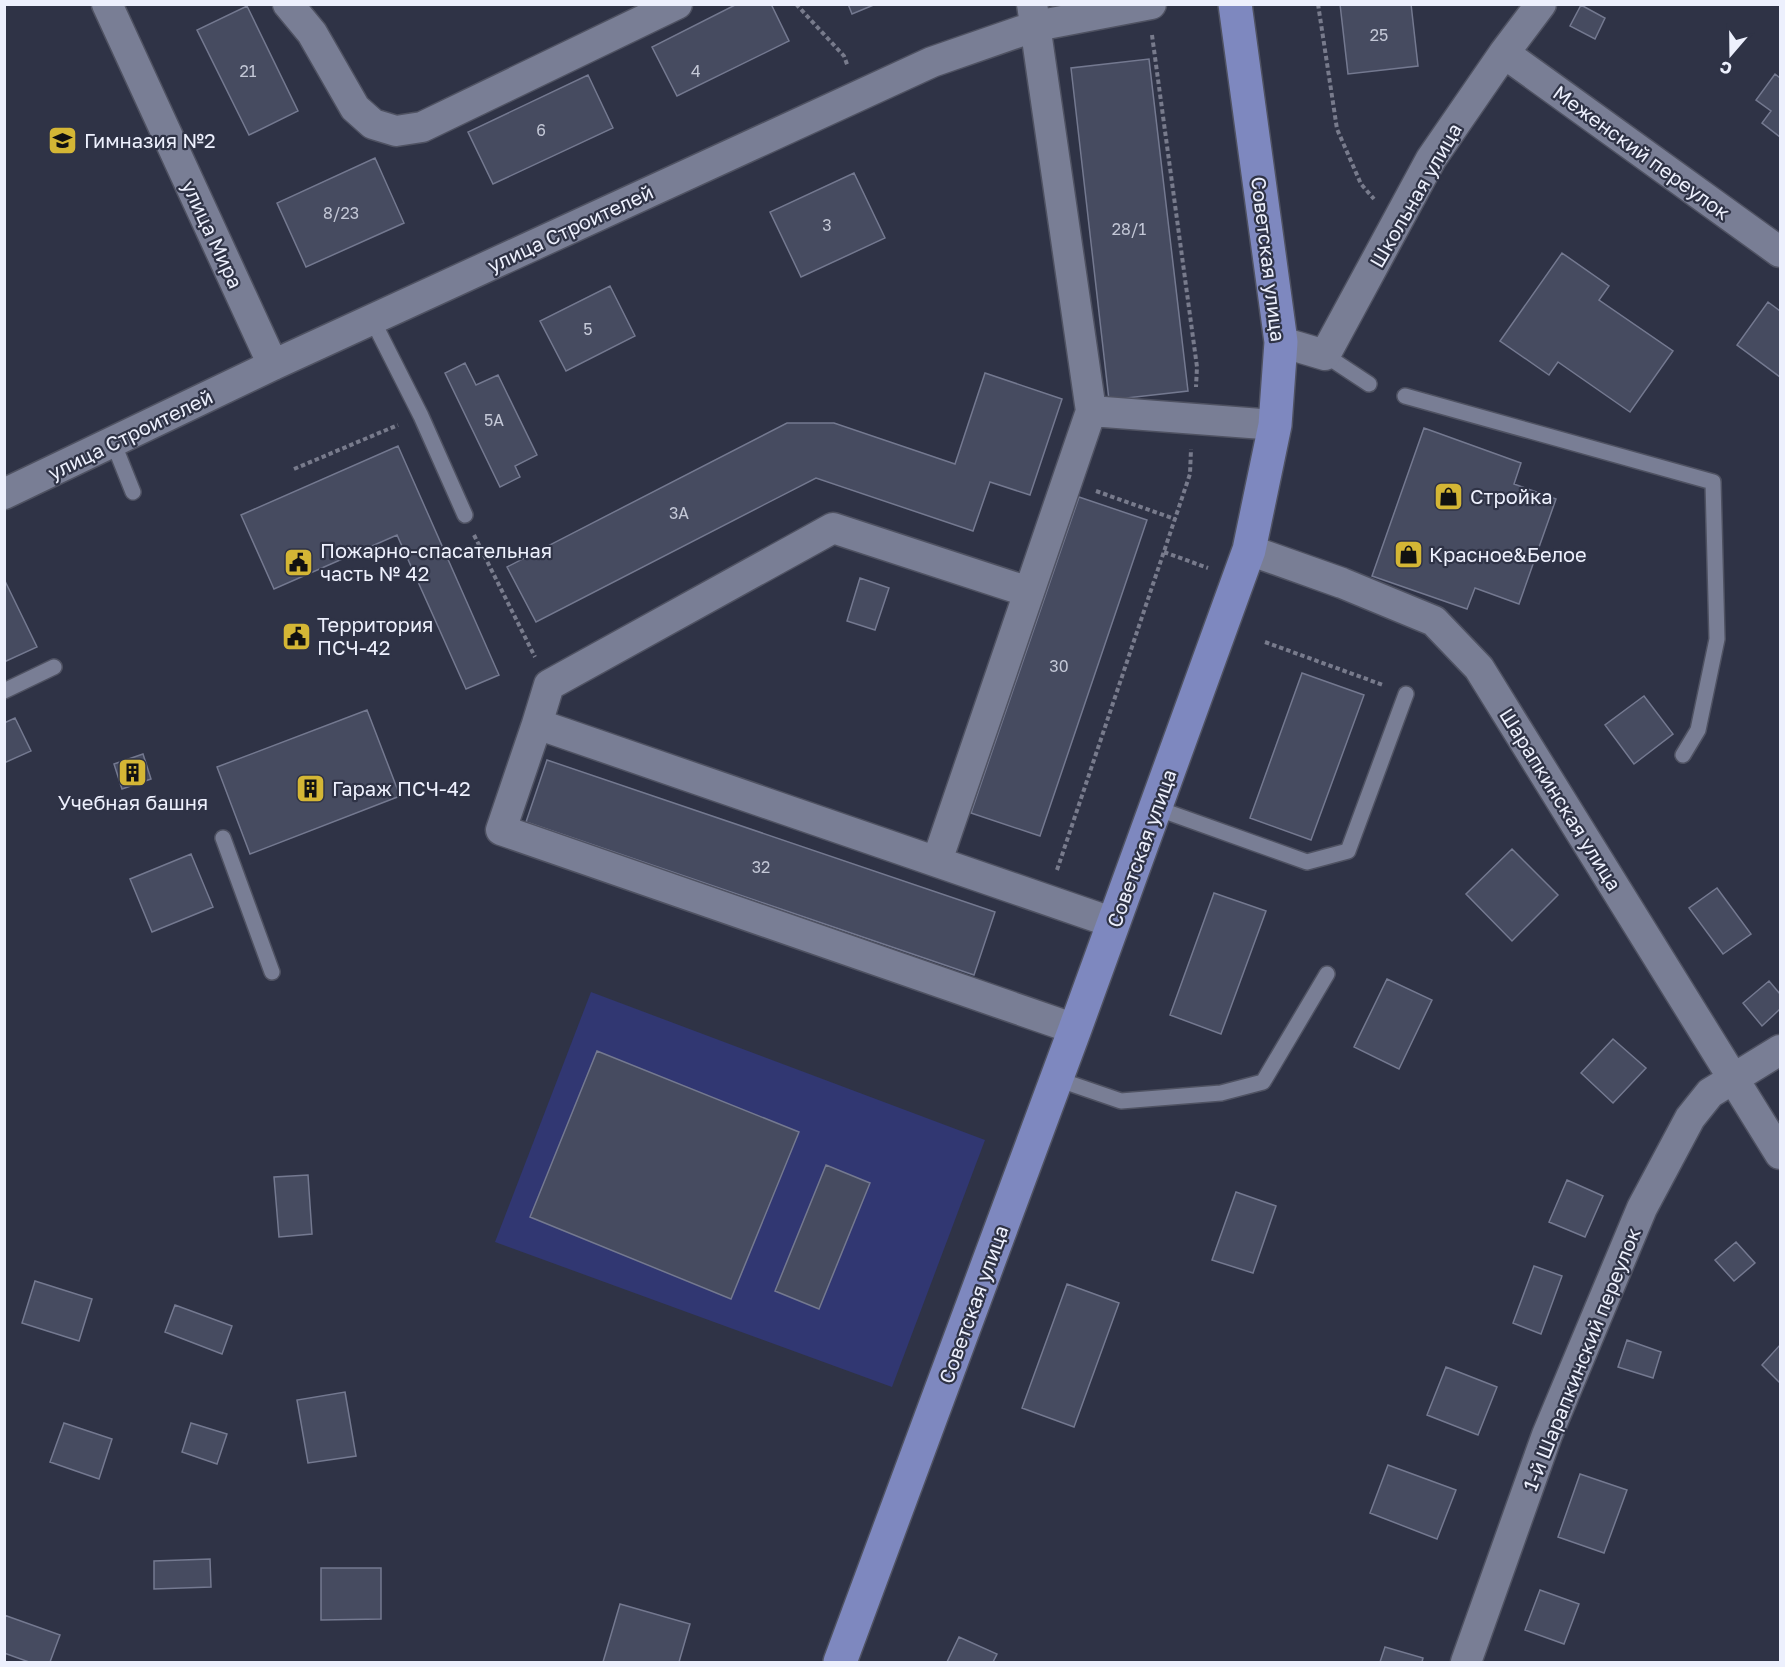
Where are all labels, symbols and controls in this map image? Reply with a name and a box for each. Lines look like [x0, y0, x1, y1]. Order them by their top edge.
north arrow [1701, 24, 1761, 84]
house number: 25 [1370, 25, 1388, 45]
text: С [1717, 57, 1735, 79]
house number: 21 [239, 61, 257, 81]
house number: 4 [691, 61, 701, 81]
street label: Меженский переулок [1549, 80, 1735, 224]
street label: Школьная улица [1364, 118, 1466, 272]
house number: 6 [536, 120, 546, 140]
school or university icon: Гимназия №2 [47, 124, 79, 156]
place label: Гимназия №2 [84, 128, 216, 152]
street label: Советская улица [1247, 175, 1291, 343]
street label: улица Мира [177, 176, 249, 292]
street label: улица Строителей [483, 179, 657, 277]
house number: 8/23 [323, 203, 359, 223]
house number: 3 [822, 215, 832, 235]
house number: 28/1 [1112, 219, 1146, 239]
house number: 5 [583, 319, 593, 339]
street label: улица Строителей [44, 384, 216, 484]
house number: 5А [484, 410, 504, 430]
shop icon: Стройка [1433, 480, 1465, 512]
place label: Стройка [1470, 484, 1553, 508]
house number: 3А [669, 503, 689, 523]
place label: Пожарно-спасательная часть № 42 [320, 538, 552, 585]
shop icon: Красное&Белое [1392, 538, 1424, 570]
place label: Красное&Белое [1429, 542, 1587, 566]
public building icon: Пожарно-спасательная часть № 42 [283, 546, 315, 578]
place label: Территория ПСЧ-42 [317, 612, 434, 659]
public building icon: Территория ПСЧ-42 [280, 620, 312, 652]
house number: 30 [1049, 656, 1069, 676]
street label: Шарапкинская улица [1495, 703, 1627, 895]
building icon: Учебная башня [117, 756, 149, 788]
street label: Советская улица [1101, 766, 1181, 930]
building icon: Гараж ПСЧ-42 [295, 772, 327, 804]
place label: Гараж ПСЧ-42 [332, 776, 471, 800]
place label: Учебная башня [58, 790, 208, 814]
house number: 32 [752, 857, 770, 877]
street label: Советская улица [933, 1222, 1013, 1386]
street label: 1-й Шарапкинский переулок [1517, 1224, 1645, 1494]

